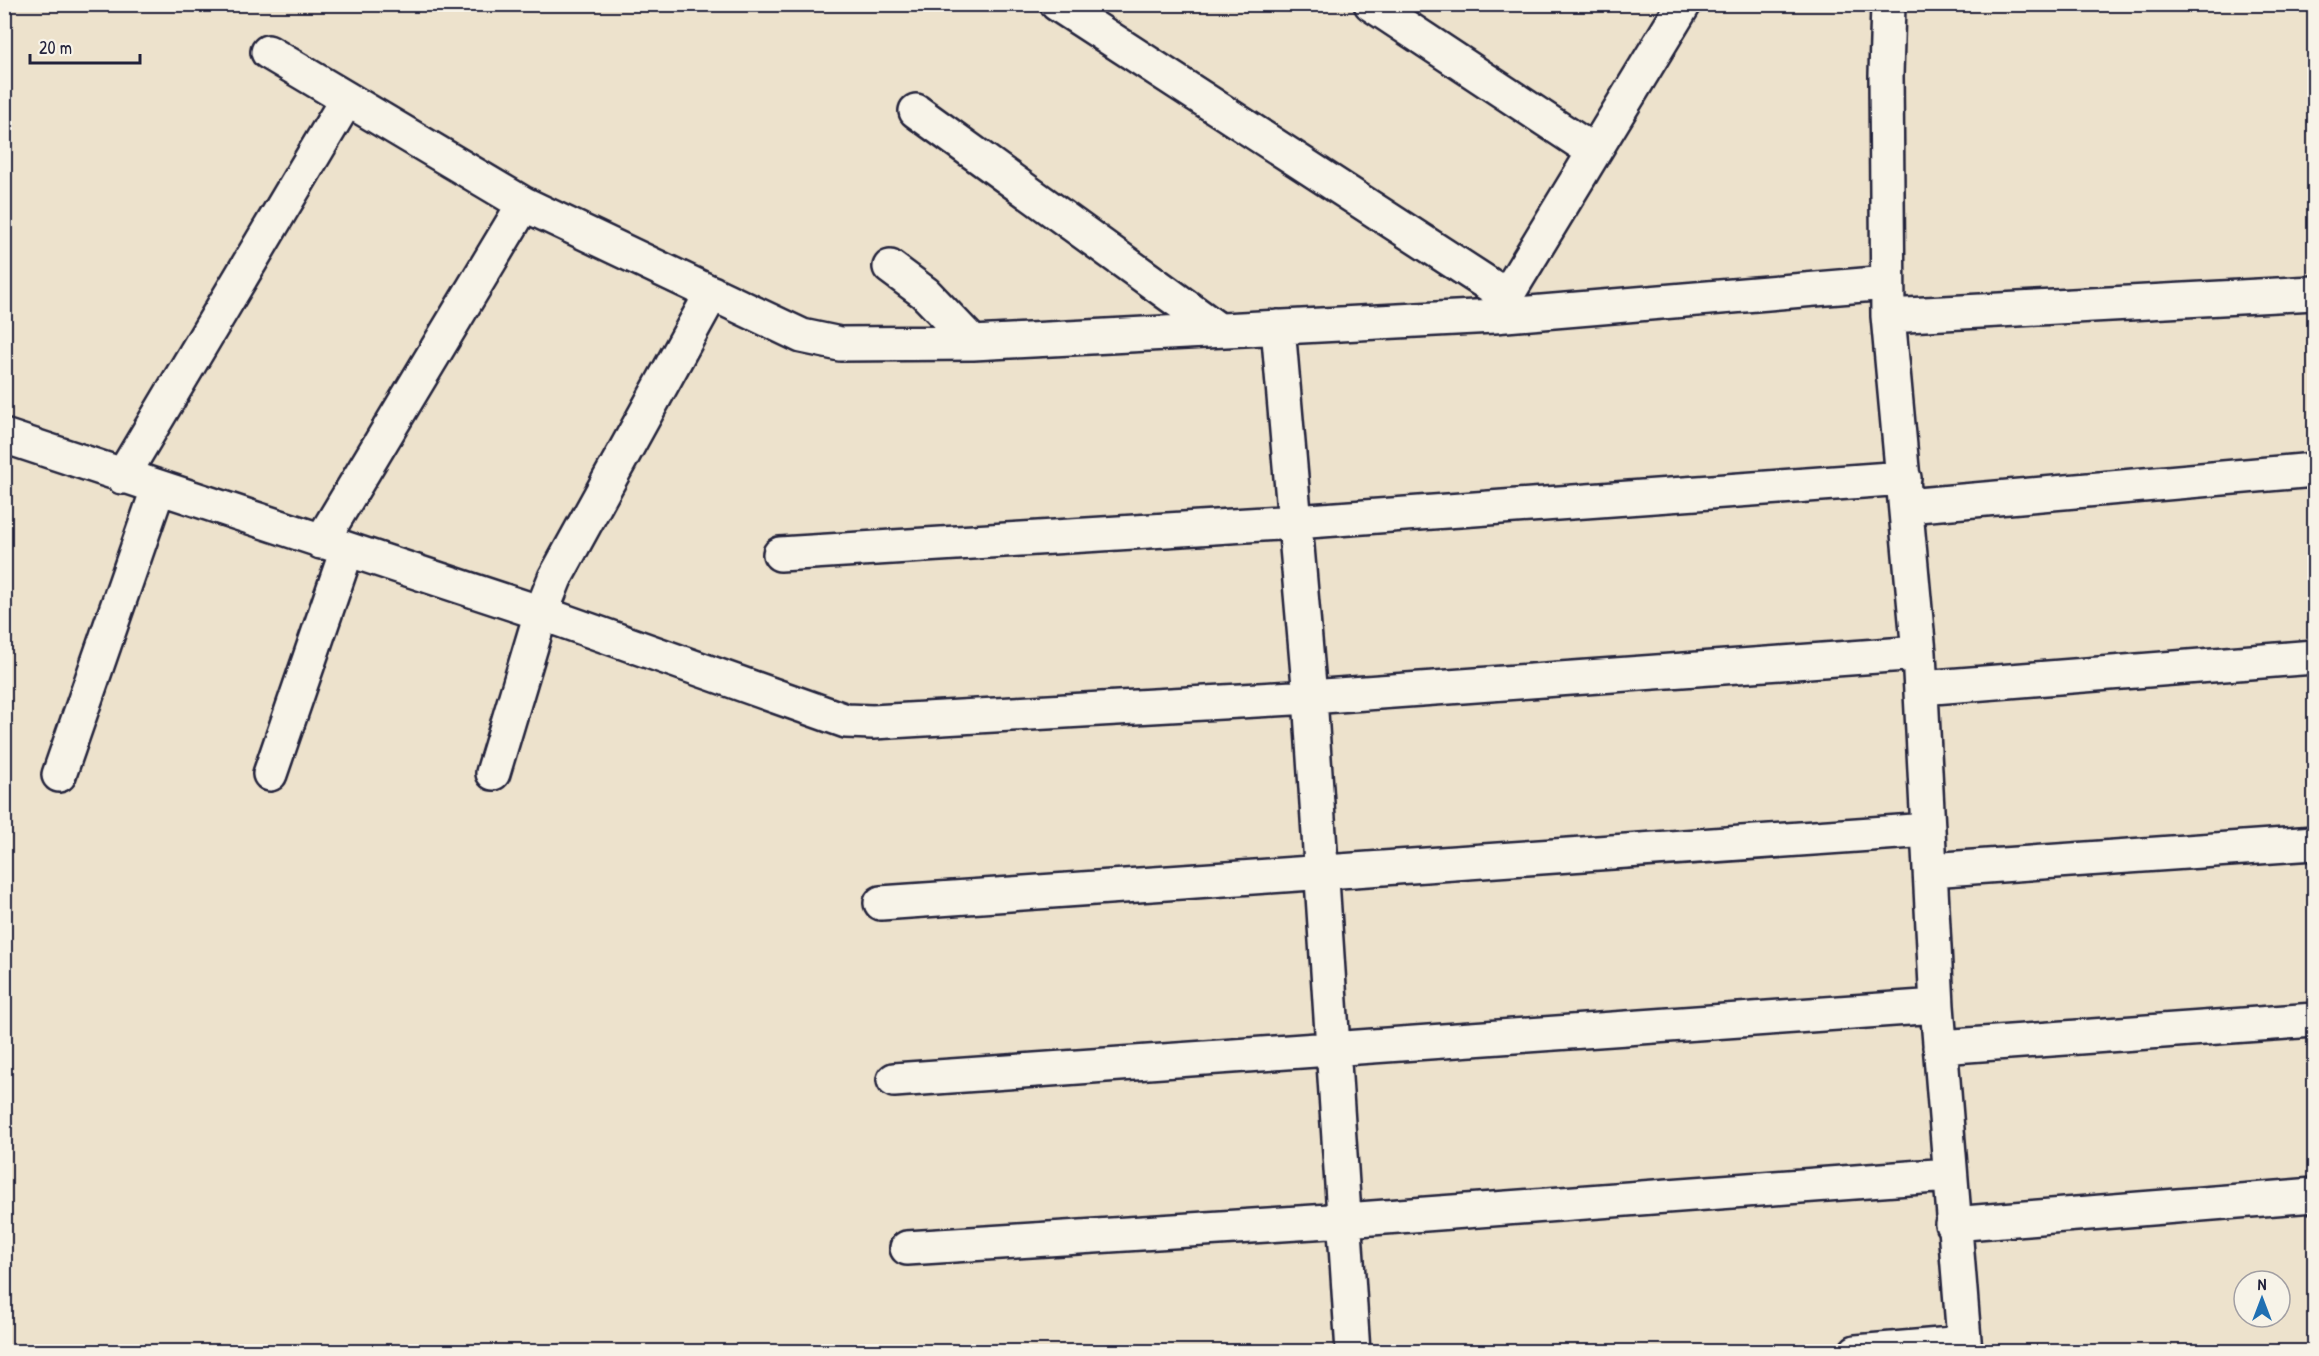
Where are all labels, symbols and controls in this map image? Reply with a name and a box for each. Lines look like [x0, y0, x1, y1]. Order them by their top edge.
scale bar [30, 27, 140, 65]
text: 20 m [39, 35, 72, 60]
north arrow [2232, 1269, 2292, 1329]
text: N [2258, 1273, 2267, 1295]

